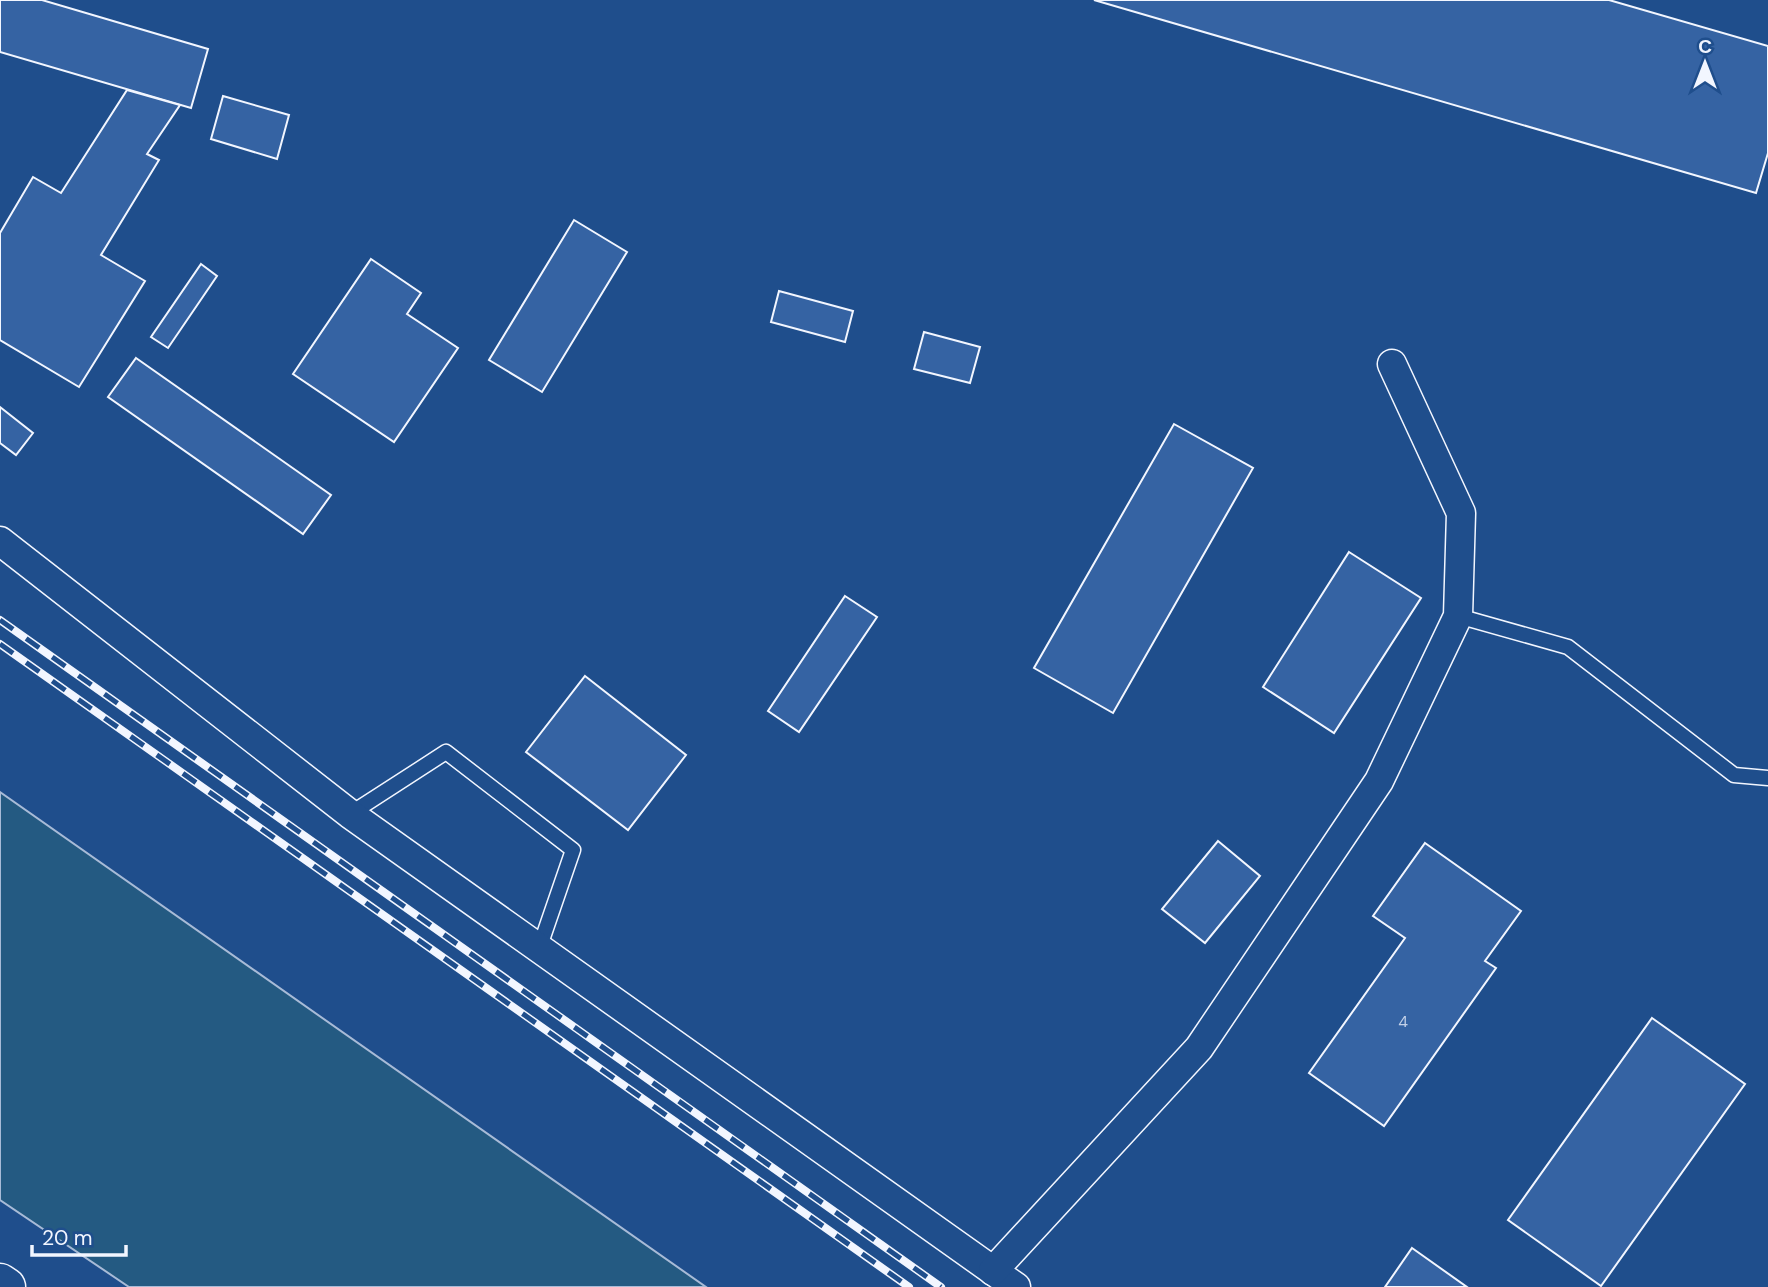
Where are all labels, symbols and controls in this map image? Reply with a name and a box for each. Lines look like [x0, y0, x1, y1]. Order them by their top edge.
north arrow [1670, 28, 1740, 98]
text: С [1698, 34, 1712, 59]
house number: 4 [1398, 1011, 1408, 1032]
scale bar [32, 1214, 126, 1258]
text: 20 m [42, 1224, 93, 1252]

